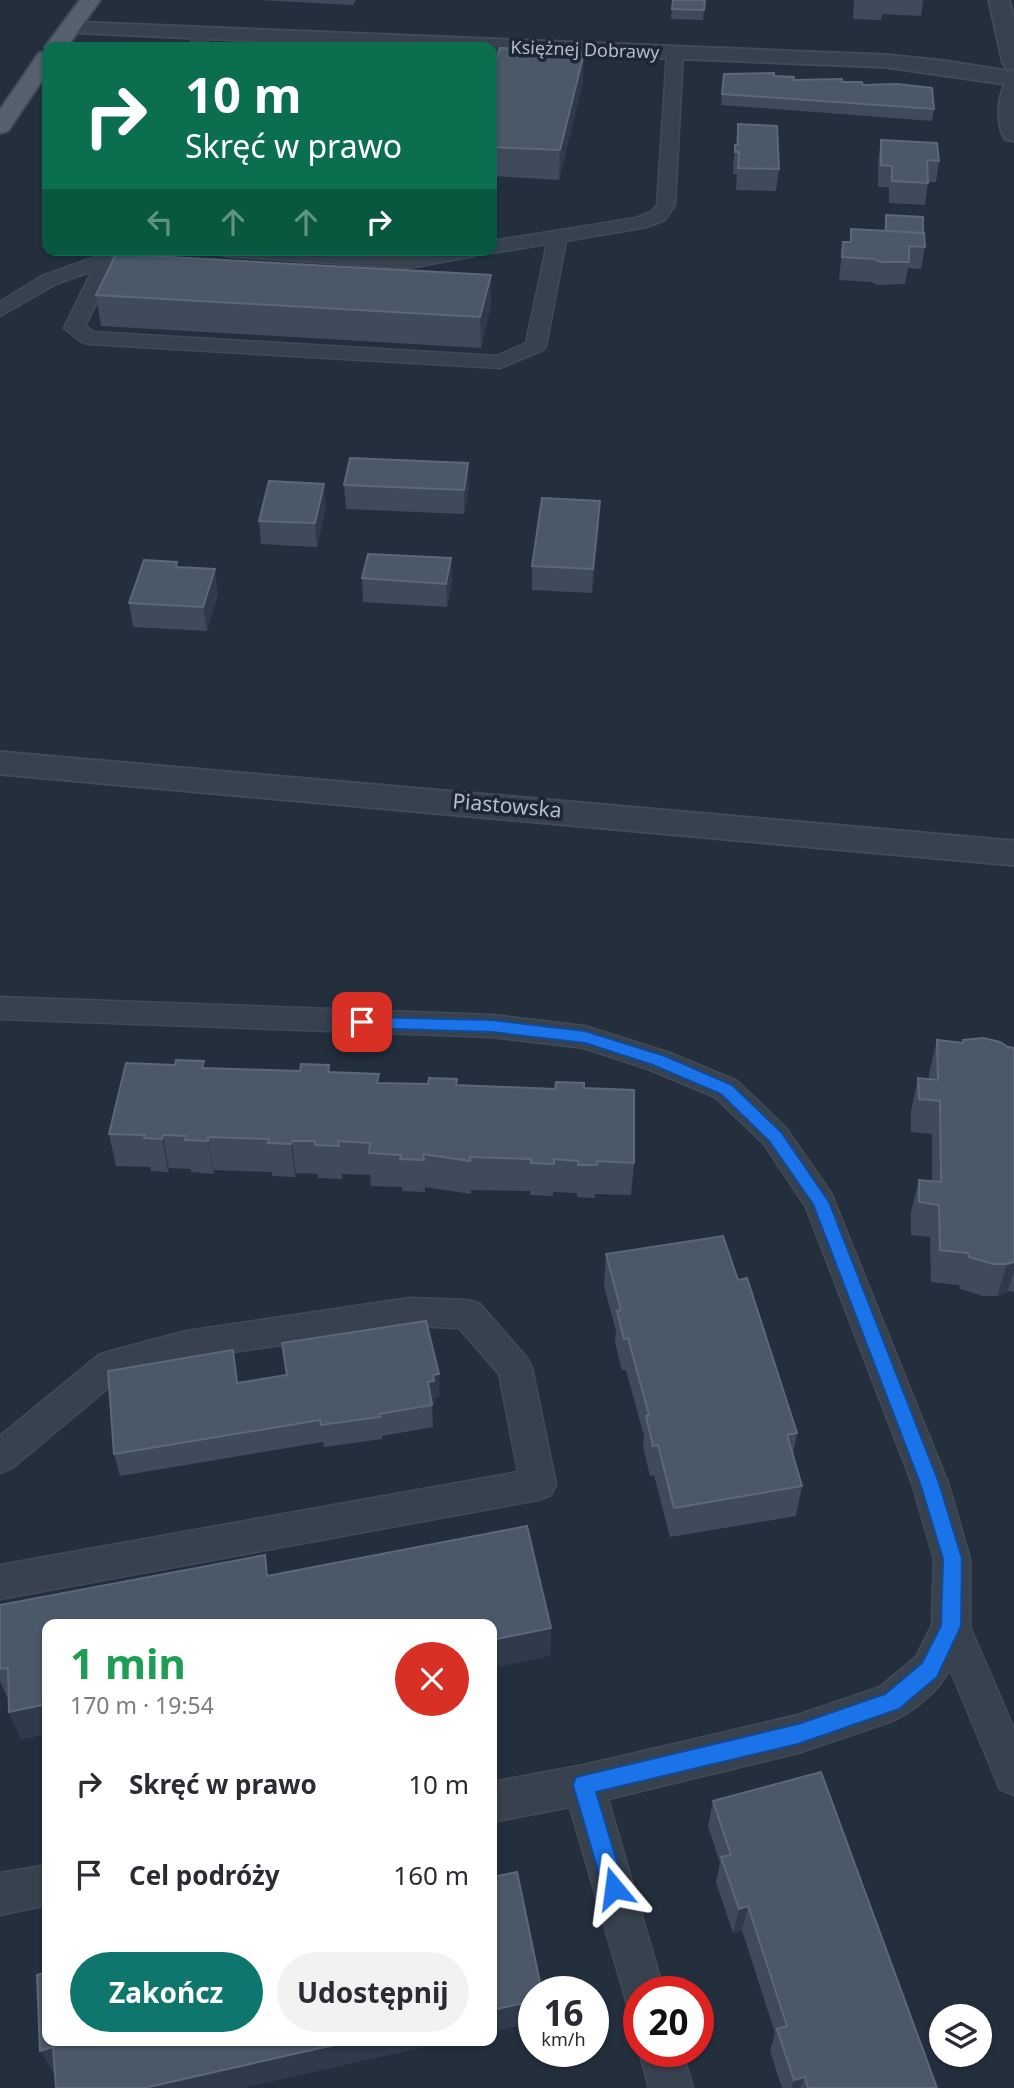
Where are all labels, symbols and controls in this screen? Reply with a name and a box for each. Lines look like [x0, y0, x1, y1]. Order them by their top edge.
street label: Księżnej Dobrawy [510, 34, 661, 64]
text: 10 m [185, 61, 302, 127]
icon: right [70, 70, 161, 161]
text: Skręć w prawo [185, 124, 402, 167]
icon: left [141, 203, 179, 241]
icon: ahead [214, 203, 252, 241]
icon: ahead [287, 203, 325, 241]
icon: right [360, 203, 398, 241]
street label: Piastowska [451, 786, 563, 824]
pin [332, 992, 392, 1052]
icon: arrive [343, 1003, 381, 1041]
text: 1 min [70, 1634, 186, 1691]
button: close [395, 1642, 469, 1716]
text: 170 m · 19:54 [70, 1689, 214, 1721]
icon: right [70, 1765, 108, 1803]
text: Skręć w prawo [129, 1766, 317, 1802]
text: 10 m [408, 1766, 469, 1802]
position arrow [577, 1851, 651, 1925]
icon: arrive [70, 1856, 108, 1894]
text: Cel podróży [129, 1857, 280, 1893]
text: 160 m [393, 1857, 469, 1893]
button: Zakończ [70, 1952, 263, 2032]
button: Udostępnij [277, 1952, 469, 2032]
speed limit sign: 20 [623, 1976, 714, 2067]
text: 16 [543, 1989, 584, 2036]
map controls [929, 2004, 992, 2067]
button: layers [929, 2004, 992, 2067]
text: km/h [541, 2027, 586, 2051]

